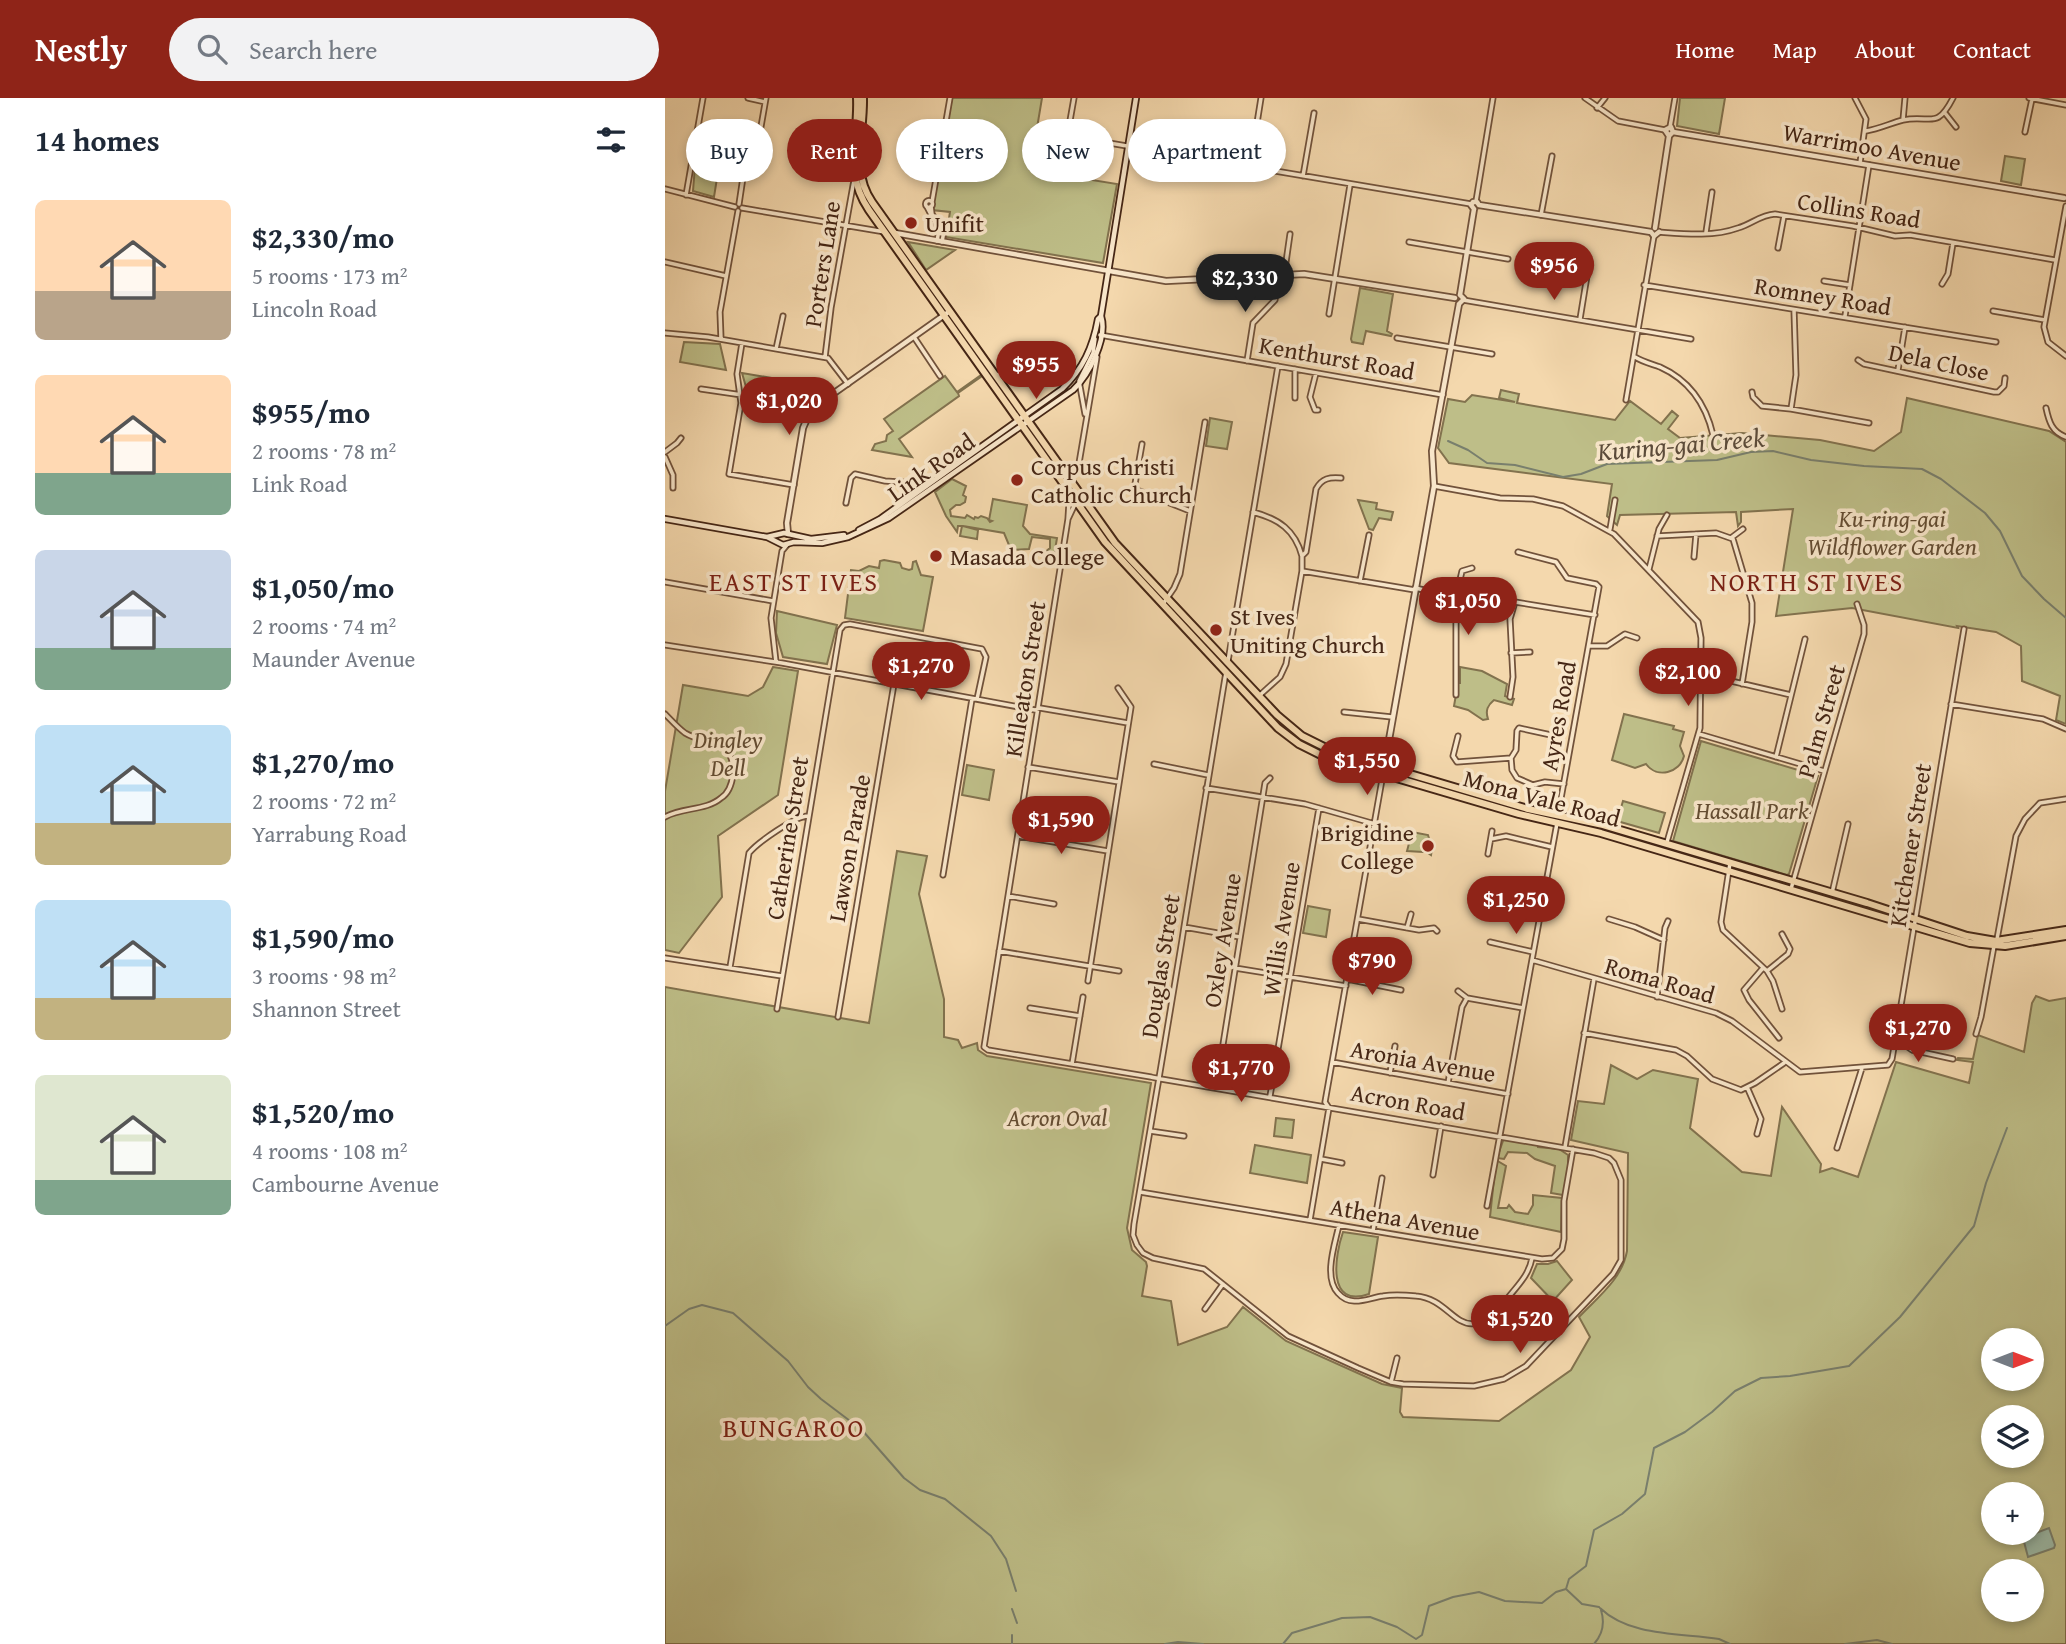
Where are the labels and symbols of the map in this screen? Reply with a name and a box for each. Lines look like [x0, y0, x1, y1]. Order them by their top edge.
street label: Warrimoo Avenue [1780, 114, 1964, 180]
street label: Collins Road [1795, 183, 1923, 237]
street label: Porters Lane [795, 198, 849, 330]
place label: Unifit [925, 206, 984, 241]
marker: Unifit [903, 215, 919, 231]
pin: $956 [1513, 242, 1595, 302]
pin: $2,330 [1188, 254, 1302, 314]
street label: Romney Road [1752, 268, 1894, 324]
street label: Kenthurst Road [1257, 327, 1418, 389]
street label: Dela Close [1885, 334, 1993, 390]
pin: $955 [995, 342, 1077, 401]
pin: $1,020 [732, 378, 846, 437]
water label: Kuring-gai Creek [1595, 417, 1766, 471]
street label: Link Road [880, 424, 982, 510]
place label: Corpus Christi Catholic Church [1031, 449, 1192, 512]
marker: Corpus Christi Catholic Church [1009, 472, 1025, 488]
park label: Ku-ring-gai Wildflower Garden [1807, 501, 1977, 564]
place label: Masada College [950, 539, 1105, 574]
marker: Masada College [928, 548, 944, 564]
district label: EAST ST IVES [709, 562, 879, 601]
district label: NORTH ST IVES [1710, 562, 1904, 601]
pin: $1,050 [1411, 578, 1525, 637]
street label: Killeaton Street [995, 598, 1055, 759]
place label: St Ives Uniting Church [1230, 599, 1385, 662]
marker: St Ives Uniting Church [1208, 622, 1224, 638]
pin: $1,270 [864, 642, 978, 702]
pin: $2,100 [1631, 648, 1745, 708]
street label: Ayres Road [1531, 658, 1585, 774]
street label: Palm Street [1788, 660, 1854, 782]
park label: Dingley Dell [692, 722, 763, 785]
pin: $1,550 [1310, 738, 1424, 797]
street label: Catherine Street [757, 753, 817, 922]
street label: Mona Vale Road [1460, 760, 1625, 836]
street label: Kitchener Street [1880, 760, 1940, 929]
street label: Lawson Parade [819, 771, 879, 925]
park label: Hassall Park [1694, 793, 1809, 828]
pin: $1,590 [1004, 796, 1118, 856]
place label: Brigidine College [1321, 815, 1414, 878]
marker: Brigidine College [1420, 838, 1436, 854]
street label: Willis Avenue [1253, 859, 1309, 999]
street label: Oxley Avenue [1194, 870, 1250, 1010]
pin: $1,250 [1459, 876, 1573, 936]
street label: Douglas Street [1131, 891, 1189, 1041]
pin: $790 [1331, 937, 1413, 997]
street label: Roma Road [1601, 948, 1719, 1012]
pin: $1,270 [1861, 1004, 1975, 1064]
street label: Aronia Avenue [1348, 1031, 1498, 1091]
pin: $1,770 [1184, 1044, 1298, 1104]
street label: Acron Road [1348, 1075, 1468, 1129]
park label: Acron Oval [1006, 1100, 1107, 1135]
street label: Athena Avenue [1327, 1189, 1483, 1249]
pin: $1,520 [1463, 1296, 1577, 1355]
north arrow [1981, 1328, 2044, 1391]
district label: BUNGAROO [723, 1408, 865, 1447]

